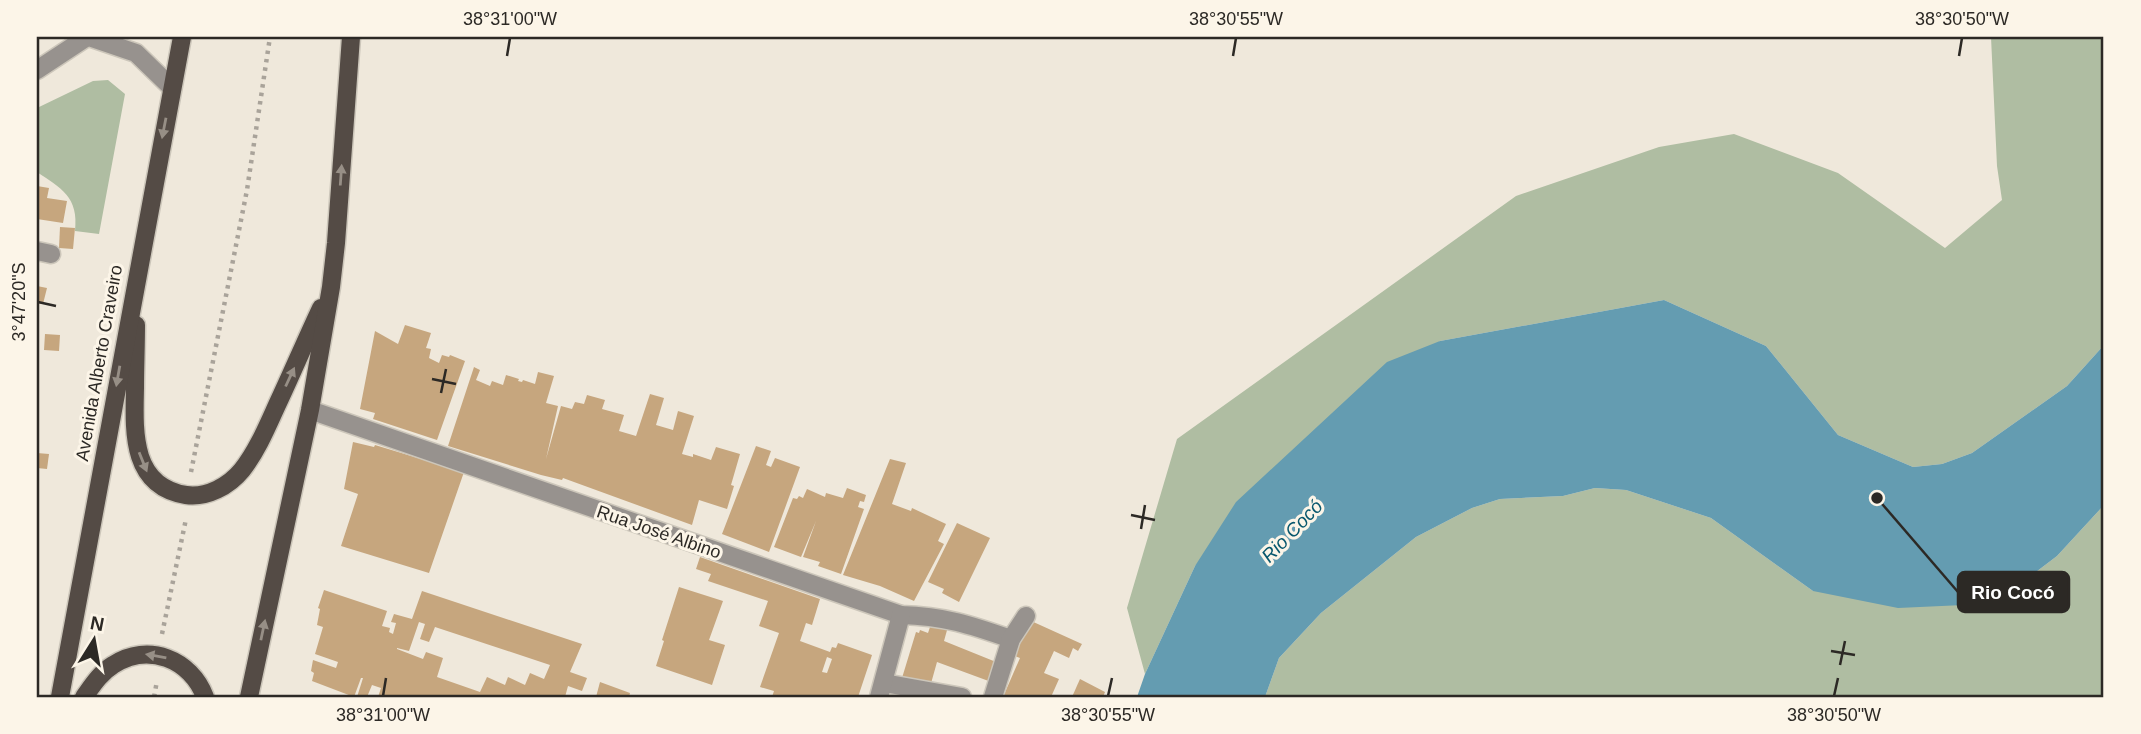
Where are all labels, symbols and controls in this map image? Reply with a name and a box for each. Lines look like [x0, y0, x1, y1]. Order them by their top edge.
text: 38°31'00"W [463, 9, 557, 29]
text: 38°30'55"W [1189, 9, 1283, 29]
text: 38°30'50"W [1915, 9, 2009, 29]
one-way arrow [158, 117, 169, 139]
one-way arrow [336, 164, 347, 186]
text: 3°47'20"S [9, 262, 29, 342]
street label: Avenida Alberto Craveiro [72, 263, 126, 463]
one-way arrow [112, 365, 123, 387]
one-way arrow [285, 366, 296, 387]
one-way arrow [138, 451, 149, 472]
water label: Rio Cocó [1257, 495, 1327, 566]
street label: Rua José Albino [594, 501, 724, 563]
callout: Rio Cocó [1958, 572, 2069, 612]
text: Rio Cocó [1971, 582, 2055, 603]
north arrow [60, 604, 130, 674]
text: N [88, 612, 106, 635]
one-way arrow [258, 619, 269, 641]
one-way arrow [145, 650, 167, 661]
text: 38°31'00"W [336, 705, 430, 725]
text: 38°30'55"W [1061, 705, 1155, 725]
text: 38°30'50"W [1787, 705, 1881, 725]

